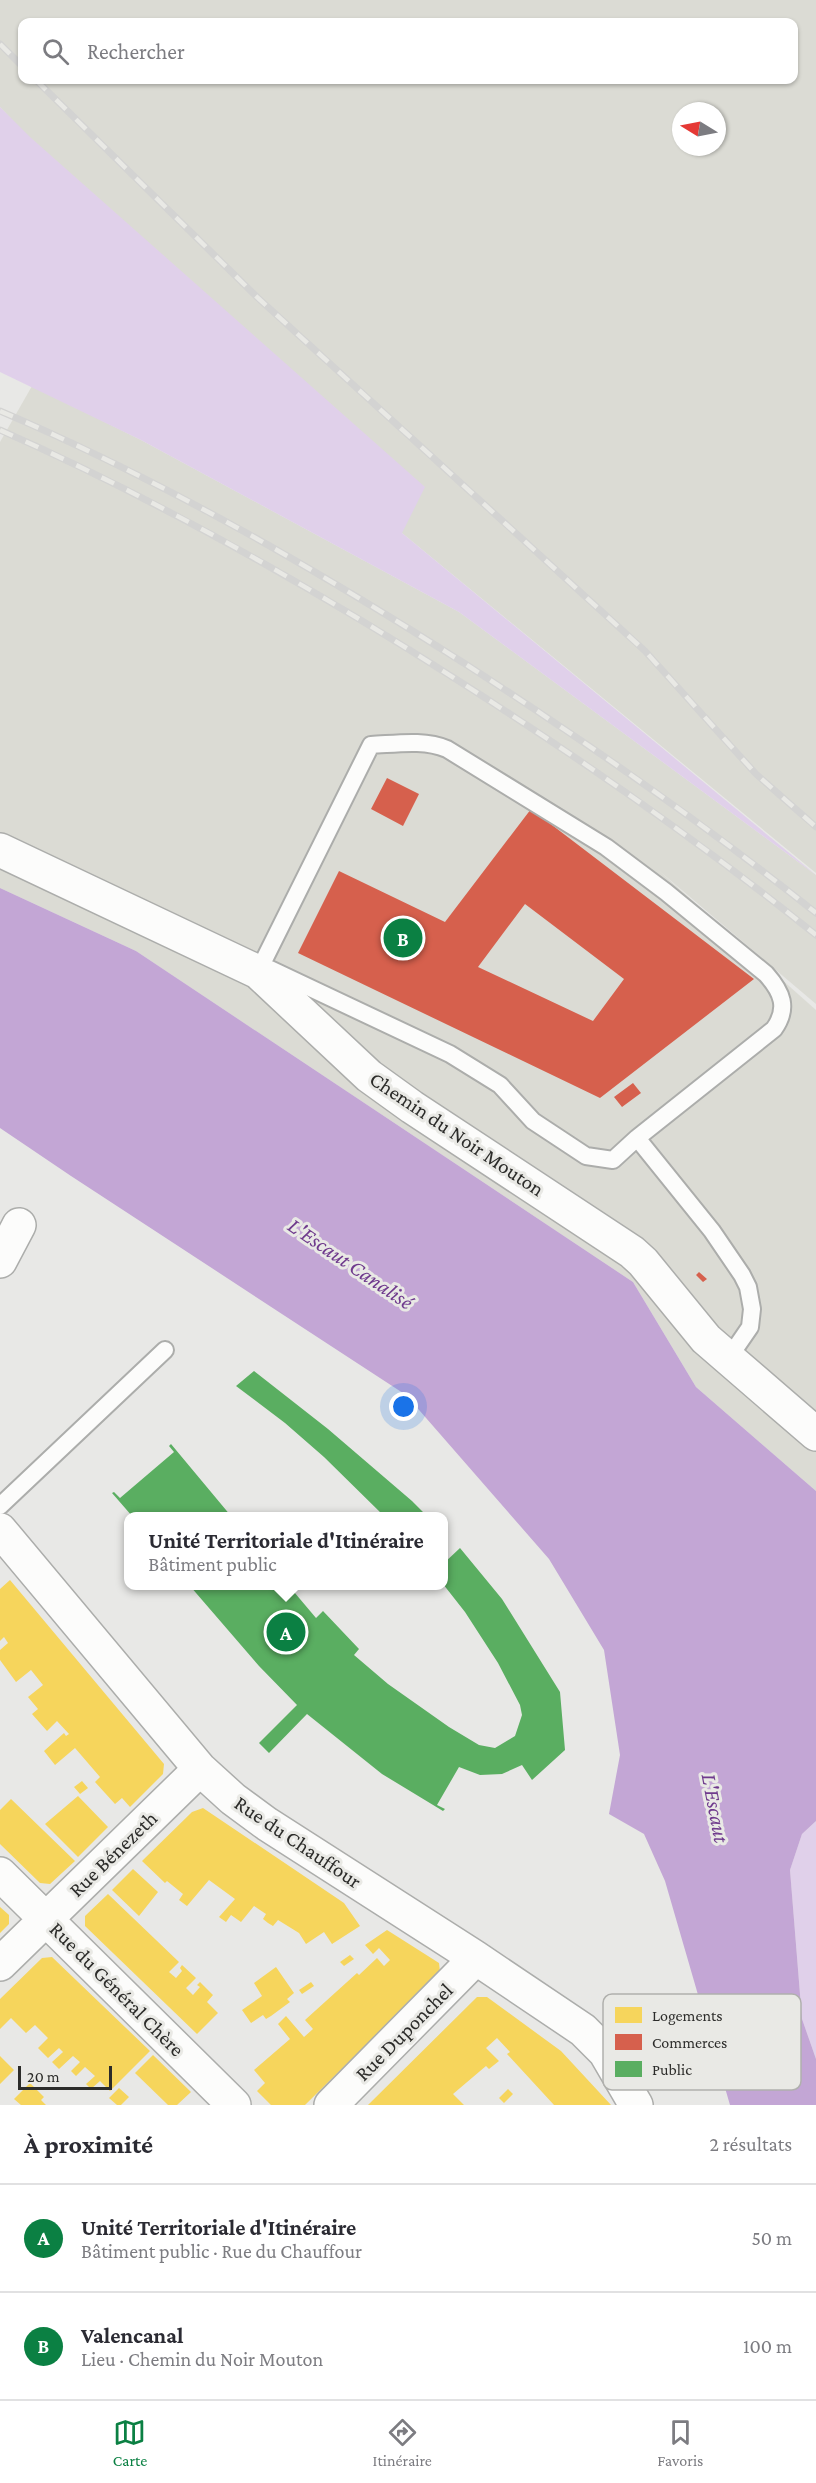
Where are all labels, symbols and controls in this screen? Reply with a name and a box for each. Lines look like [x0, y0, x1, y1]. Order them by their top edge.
search box [18, 18, 798, 84]
icon: search [39, 35, 72, 68]
text: Rechercher [87, 39, 185, 64]
north arrow [672, 102, 726, 156]
pin: B [384, 916, 422, 960]
street label: Chemin du Noir Mouton [365, 1067, 549, 1201]
water label: L'Escaut Canalisé [283, 1212, 419, 1315]
your location [389, 1392, 418, 1421]
popup [124, 1512, 448, 1590]
text: Unité Territoriale d'Itinéraire [148, 1528, 424, 1553]
text: Bâtiment public [148, 1553, 277, 1575]
pin: A [266, 1610, 306, 1654]
water label: L'Escaut [697, 1771, 735, 1845]
street label: Rue du Chauffour [230, 1791, 366, 1894]
street label: Rue Bénezeth [64, 1806, 162, 1902]
street label: Rue du Général Chère [45, 1917, 189, 2061]
street label: Rue Duponchel [350, 1978, 458, 2086]
legend [603, 1994, 801, 2090]
text: Logements [652, 2007, 723, 2025]
text: Commerces [652, 2034, 727, 2051]
text: Public [652, 2061, 692, 2078]
scale bar [18, 2063, 112, 2090]
text: 20 m [27, 2068, 60, 2085]
text: À proximité [24, 2130, 153, 2159]
text: 2 résultats [709, 2133, 792, 2155]
text: Unité Territoriale d'Itinéraire [81, 2215, 356, 2240]
text: A [38, 2227, 49, 2249]
text: 50 m [751, 2227, 792, 2249]
text: Bâtiment public · Rue du Chauffour [81, 2240, 362, 2262]
text: Valencanal [81, 2323, 183, 2348]
text: B [38, 2335, 49, 2357]
text: 100 m [743, 2335, 792, 2357]
text: Lieu · Chemin du Noir Mouton [81, 2348, 323, 2370]
tab: Carte [113, 2416, 147, 2469]
tab: Itinéraire [373, 2416, 432, 2469]
tab: Favoris [657, 2416, 703, 2469]

